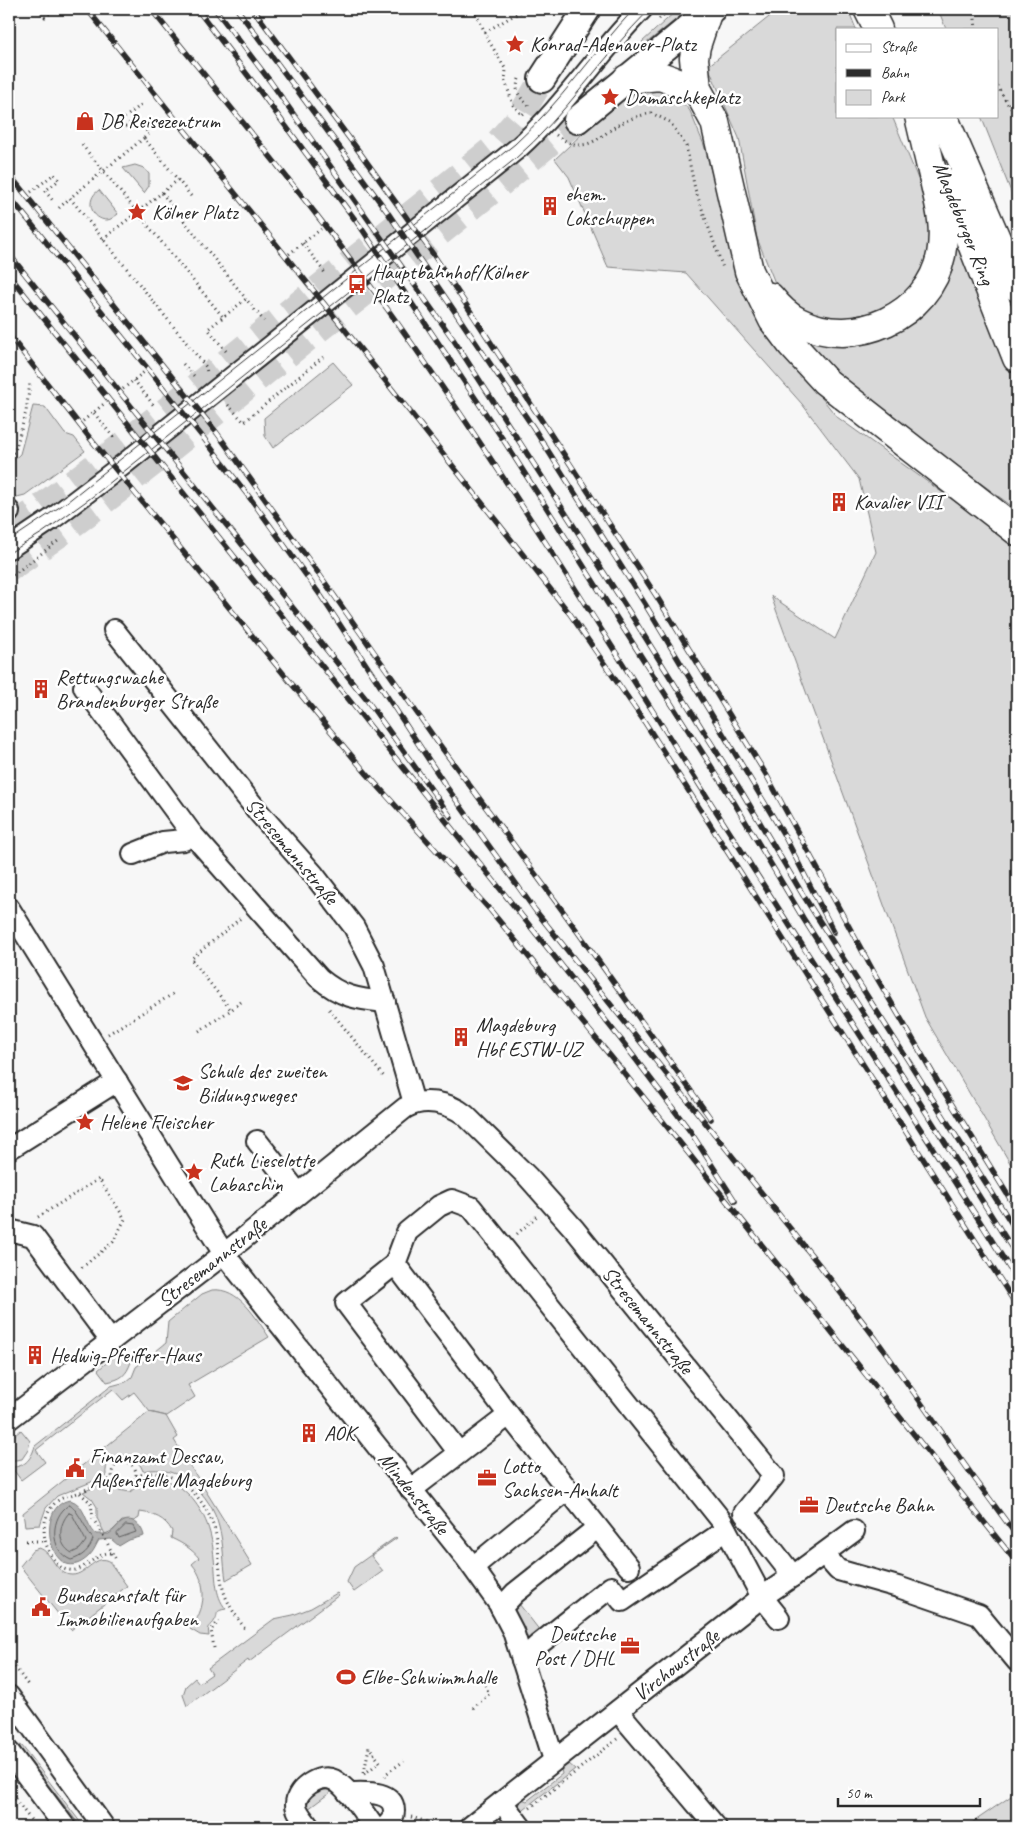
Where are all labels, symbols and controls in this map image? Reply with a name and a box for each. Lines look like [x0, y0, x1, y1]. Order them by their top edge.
legend [836, 28, 998, 118]
place label: Konrad-Adenauer-Platz [530, 31, 697, 57]
place icon: Konrad-Adenauer-Platz [504, 33, 526, 55]
text: Straße [881, 38, 917, 57]
text: Bahn [881, 64, 909, 83]
place label: Damaschkeplatz [625, 84, 741, 110]
place icon: Damaschkeplatz [599, 86, 621, 108]
text: Park [881, 88, 906, 107]
place label: DB Reisezentrum [100, 108, 221, 134]
shop icon: DB Reisezentrum [74, 110, 96, 132]
street label: Magdeburger Ring [928, 158, 1001, 290]
place label: ehem. Lokschuppen [565, 181, 654, 231]
building icon: ehem. Lokschuppen [539, 195, 561, 217]
place label: Kölner Platz [152, 199, 239, 225]
place icon: Kölner Platz [126, 201, 148, 223]
place label: Hauptbahnhof/Kölner Platz [372, 259, 529, 309]
bus stop icon: Hauptbahnhof/Kölner Platz [346, 273, 368, 295]
place label: Kavalier VII [854, 489, 947, 515]
building icon: Kavalier VII [828, 491, 850, 513]
place label: Rettungswache Brandenburger Straße [56, 664, 219, 714]
building icon: Rettungswache Brandenburger Straße [30, 678, 52, 700]
street label: Stresemannstraße [240, 792, 346, 911]
place label: Magdeburg Hbf ESTW-UZ [476, 1012, 585, 1062]
building icon: Magdeburg Hbf ESTW-UZ [450, 1026, 472, 1048]
place label: Schule des zweiten Bildungsweges [198, 1058, 328, 1108]
school or university icon: Schule des zweiten Bildungsweges [172, 1072, 194, 1094]
place label: Helene Fleischer [100, 1109, 215, 1135]
place icon: Helene Fleischer [74, 1111, 96, 1133]
place label: Ruth Lieselotte Labaschin [209, 1147, 316, 1197]
place icon: Ruth Lieselotte Labaschin [183, 1161, 205, 1183]
street label: Stresemannstraße [152, 1210, 273, 1313]
street label: Stresemannstraße [597, 1261, 701, 1381]
place label: Hedwig-Pfeiffer-Haus [50, 1342, 202, 1368]
building icon: Hedwig-Pfeiffer-Haus [24, 1344, 46, 1366]
place label: AOK [324, 1420, 360, 1446]
building icon: AOK [298, 1422, 320, 1444]
place label: Finanzamt Dessau, Außenstelle Magdeburg [90, 1443, 253, 1493]
street label: Mindenstraße [373, 1446, 457, 1541]
place label: Lotto Sachsen-Anhalt [502, 1453, 619, 1503]
public building icon: Finanzamt Dessau, Außenstelle Magdeburg [64, 1457, 86, 1479]
office icon: Lotto Sachsen-Anhalt [476, 1467, 498, 1489]
place label: Deutsche Bahn [824, 1492, 935, 1518]
office icon: Deutsche Bahn [798, 1494, 820, 1516]
place label: Bundesanstalt für Immobilienaufgaben [56, 1582, 199, 1632]
public building icon: Bundesanstalt für Immobilienaufgaben [30, 1596, 52, 1618]
place label: Deutsche Post / DHL [534, 1621, 616, 1671]
street label: Virchowstraße [628, 1622, 726, 1707]
office icon: Deutsche Post / DHL [619, 1635, 641, 1657]
place label: Elbe-Schwimmhalle [361, 1664, 498, 1690]
sports icon: Elbe-Schwimmhalle [335, 1666, 357, 1688]
scale bar [838, 1776, 981, 1808]
text: 50 m [846, 1784, 873, 1803]

